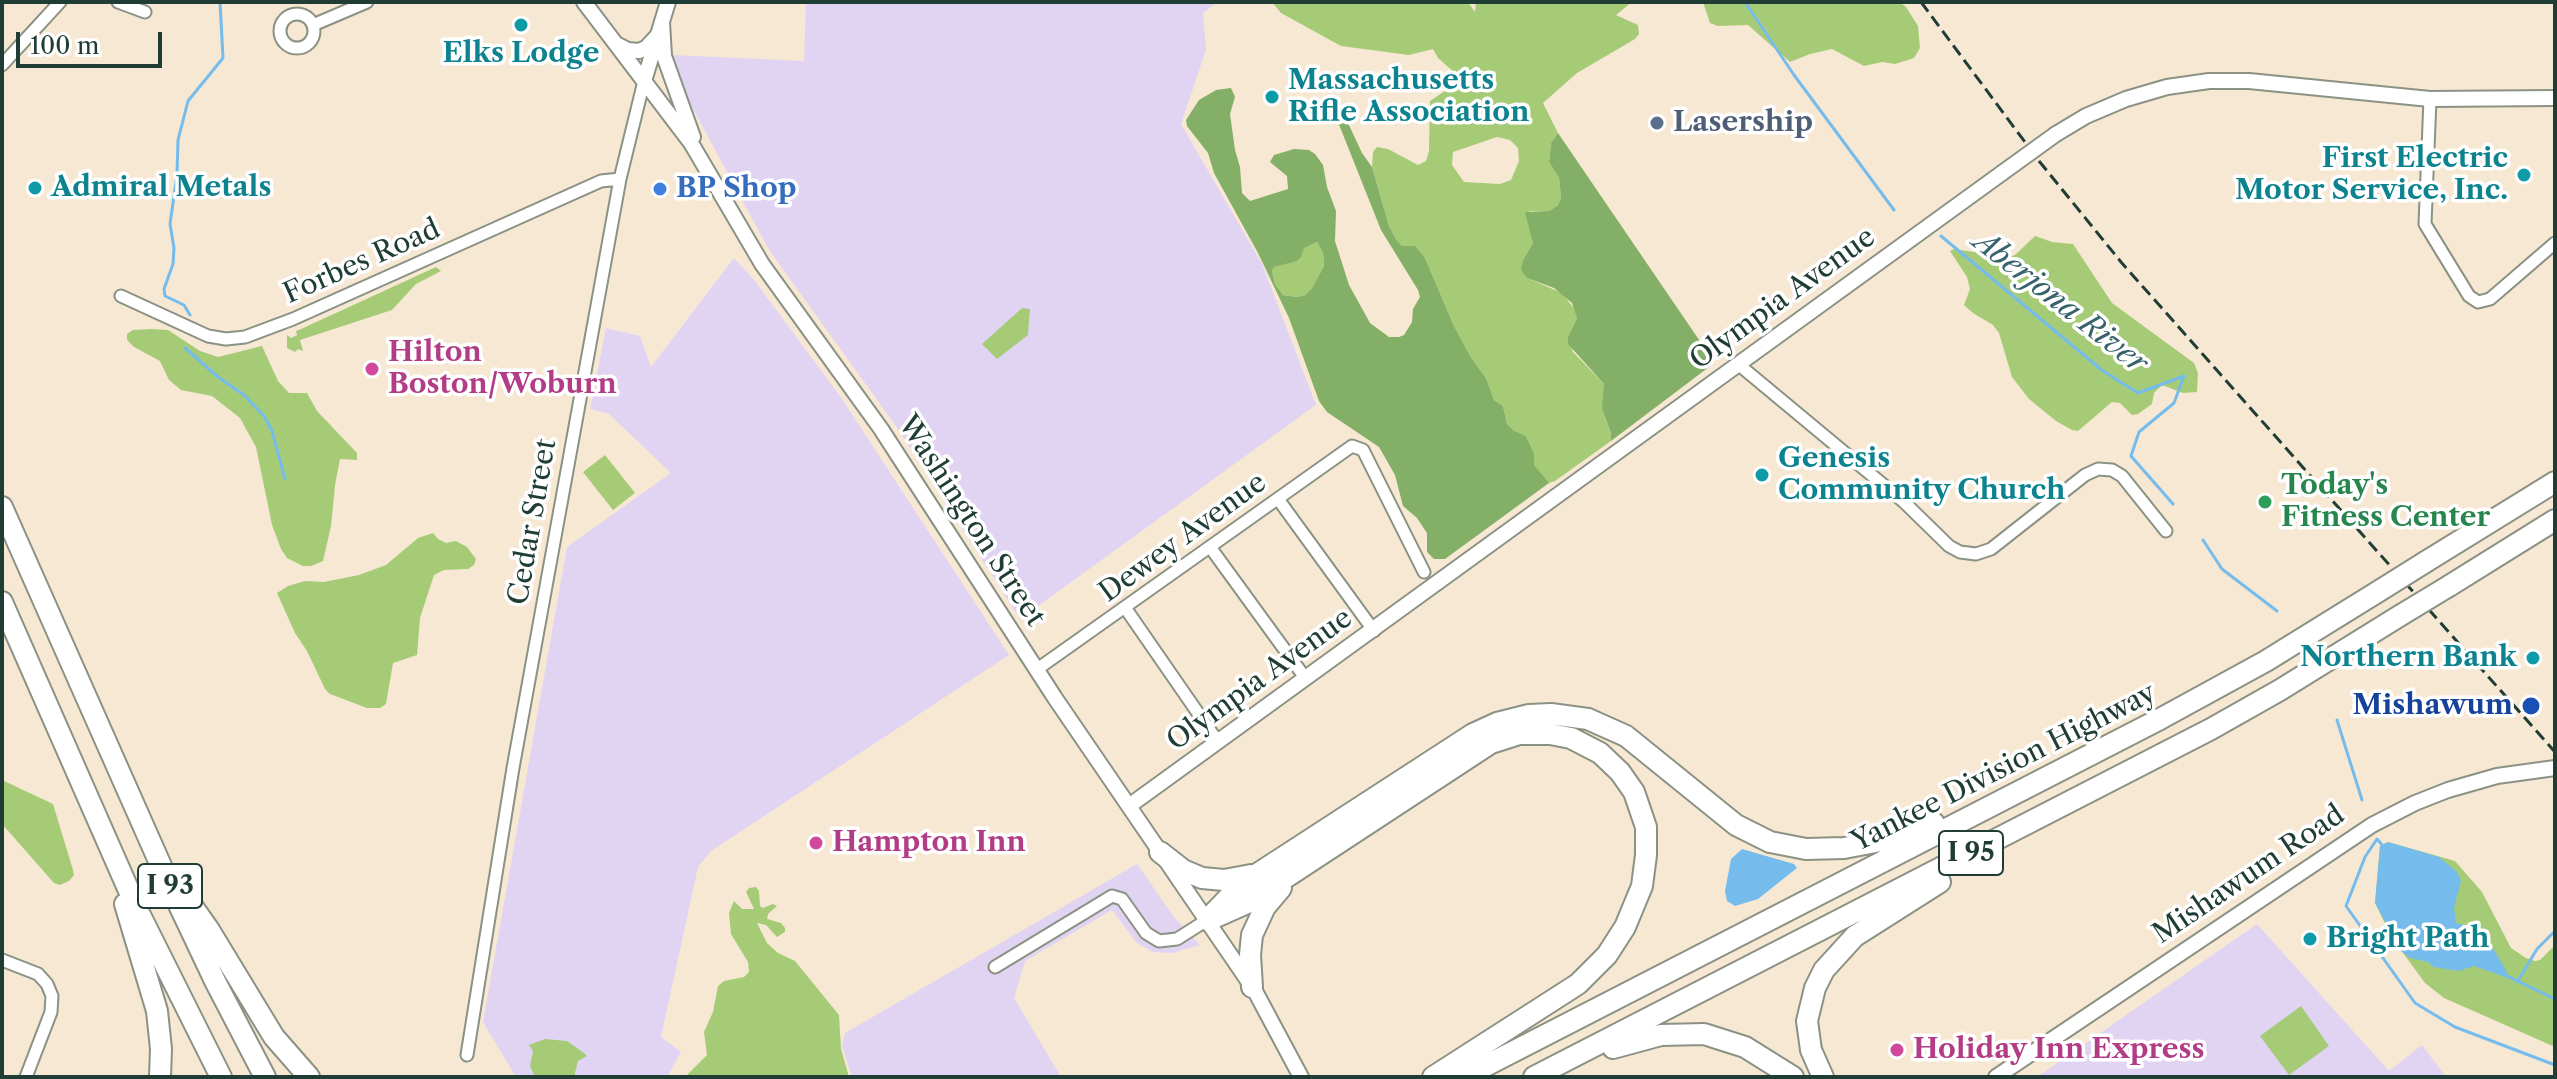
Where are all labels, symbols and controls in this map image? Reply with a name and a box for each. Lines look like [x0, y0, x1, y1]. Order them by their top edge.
scale bar [20, 16, 166, 66]
marker: Elks Lodge [512, 16, 530, 34]
text: 100 m [30, 31, 99, 60]
place label: Elks Lodge [442, 37, 600, 71]
place label: Massachusetts Rifle Association [1288, 64, 1529, 130]
marker: Massachusetts Rifle Association [1263, 88, 1281, 106]
place label: Lasership [1673, 106, 1813, 140]
marker: Lasership [1648, 114, 1666, 132]
place label: First Electric Motor Service, Inc. [2235, 142, 2508, 208]
marker: First Electric Motor Service, Inc. [2515, 166, 2533, 184]
place label: Admiral Metals [51, 171, 271, 205]
place label: BP Shop [676, 172, 797, 206]
marker: Admiral Metals [26, 179, 44, 197]
marker: BP Shop [651, 180, 669, 198]
street label: Forbes Road [279, 213, 445, 311]
street label: Olympia Avenue [1684, 221, 1882, 377]
water label: Aberjona River [1966, 224, 2154, 382]
place label: Hilton Boston/Woburn [388, 336, 617, 402]
marker: Hilton Boston/Woburn [363, 360, 381, 378]
street label: Washington Street [890, 409, 1052, 633]
street label: Cedar Street [502, 437, 564, 607]
place label: Genesis Community Church [1778, 442, 2065, 508]
street label: Dewey Avenue [1093, 466, 1273, 610]
marker: Genesis Community Church [1753, 466, 1771, 484]
place label: Today's Fitness Center [2281, 469, 2490, 535]
marker: Today's Fitness Center [2256, 493, 2274, 511]
street label: Olympia Avenue [1161, 602, 1359, 758]
place label: Northern Bank [2300, 641, 2517, 675]
marker: Northern Bank [2524, 649, 2542, 667]
street label: Yankee Division Highway [1846, 677, 2162, 859]
place label: Mishawum [2353, 689, 2513, 723]
marker: Mishawum [2520, 695, 2542, 717]
street label: Mishawum Road [2147, 799, 2351, 951]
place label: Hampton Inn [832, 826, 1026, 860]
road number: I 95 [1939, 831, 2003, 875]
marker: Hampton Inn [807, 834, 825, 852]
road number: I 93 [138, 864, 202, 908]
place label: Bright Path [2326, 922, 2489, 956]
marker: Bright Path [2301, 930, 2319, 948]
place label: Holiday Inn Express [1913, 1033, 2205, 1067]
marker: Holiday Inn Express [1888, 1041, 1906, 1059]

